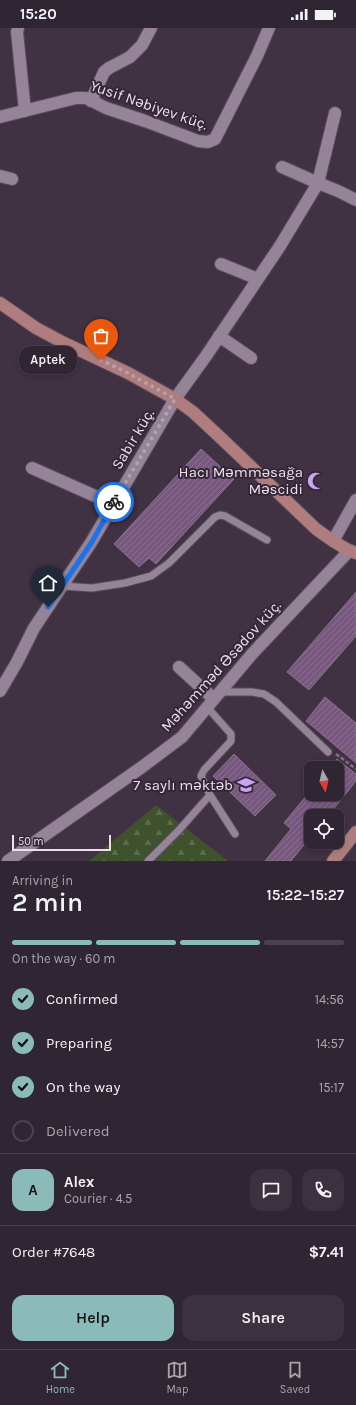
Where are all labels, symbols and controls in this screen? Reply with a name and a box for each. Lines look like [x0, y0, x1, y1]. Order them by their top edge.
text: 15:20 [20, 5, 57, 23]
street label: Yusif Nəbiyev küç. [88, 76, 210, 134]
pin [84, 319, 118, 360]
icon: bag [90, 325, 112, 347]
callout: Aptek [19, 346, 77, 374]
text: Aptek [30, 352, 66, 367]
street label: Sabir küç. [108, 405, 158, 473]
place label: Hacı Məmməsağa Məscidi [179, 463, 303, 498]
mosque icon: Hacı Məmməsağa Məscidi [306, 471, 326, 491]
courier [94, 482, 134, 522]
icon: bike [103, 491, 125, 513]
pin [31, 566, 65, 607]
icon: home [37, 572, 59, 594]
street label: Məhəmməd Əsədov küç. [157, 596, 285, 736]
north arrow [304, 761, 344, 801]
map controls [304, 761, 344, 849]
school or university icon: 7 saylı məktəb [236, 775, 256, 795]
place label: 7 saylı məktəb [133, 776, 233, 794]
button: locate [304, 809, 344, 849]
scale bar [12, 833, 111, 852]
text: 50 m [18, 835, 44, 848]
text: Arriving in [12, 873, 73, 888]
text: 15:22–15:27 [267, 886, 344, 904]
text: 2 min [12, 887, 83, 918]
text: On the way · 60 m [12, 951, 115, 966]
icon: check [12, 988, 34, 1010]
text: Confirmed [46, 990, 118, 1008]
text: 14:56 [315, 992, 344, 1007]
icon: check [12, 1032, 34, 1054]
text: Preparing [46, 1034, 112, 1052]
text: 14:57 [316, 1036, 344, 1051]
icon: check [12, 1076, 34, 1098]
text: On the way [46, 1078, 120, 1096]
text: 15:17 [319, 1080, 344, 1095]
text: Delivered [46, 1122, 110, 1140]
button: chat [250, 1169, 292, 1211]
button: phone [302, 1169, 344, 1211]
text: Alex [64, 1173, 94, 1191]
text: A [28, 1181, 38, 1199]
text: Courier · 4.5 [64, 1191, 132, 1206]
text: Order #7648 [12, 1243, 95, 1261]
text: $7.41 [309, 1243, 344, 1261]
button: Help [12, 1295, 174, 1341]
button: Share [182, 1295, 344, 1341]
tab: Home [46, 1359, 75, 1396]
tab: Map [166, 1359, 188, 1396]
tab: Saved [280, 1359, 310, 1396]

